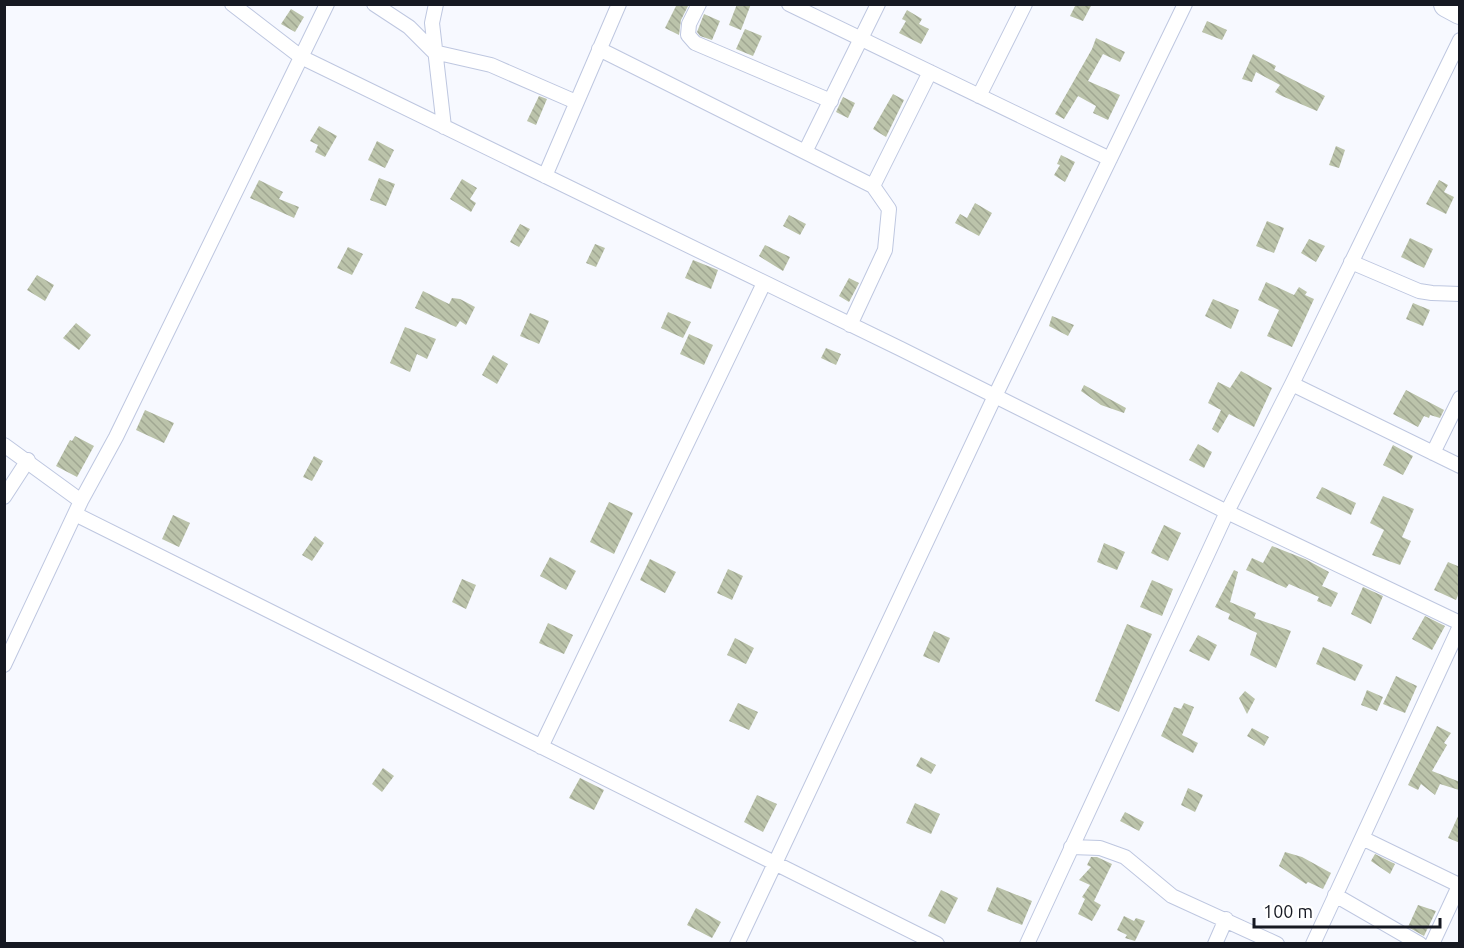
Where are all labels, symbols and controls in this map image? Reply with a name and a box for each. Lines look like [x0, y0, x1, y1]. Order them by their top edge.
scale bar [1254, 891, 1440, 929]
text: 100 m [1263, 901, 1313, 921]

